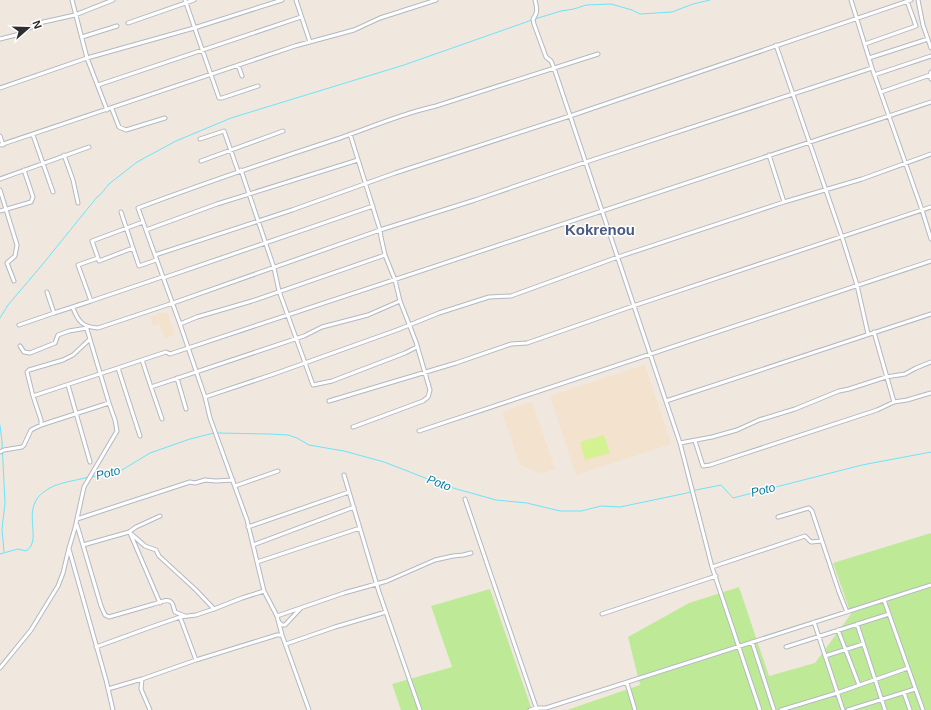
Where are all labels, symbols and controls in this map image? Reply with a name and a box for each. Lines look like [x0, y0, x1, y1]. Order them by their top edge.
north arrow [8, 8, 48, 48]
text: N [30, 19, 44, 30]
district label: Kokrenou [565, 221, 635, 238]
water label: Poto [94, 463, 122, 483]
water label: Poto [425, 472, 453, 494]
water label: Poto [749, 480, 777, 500]

